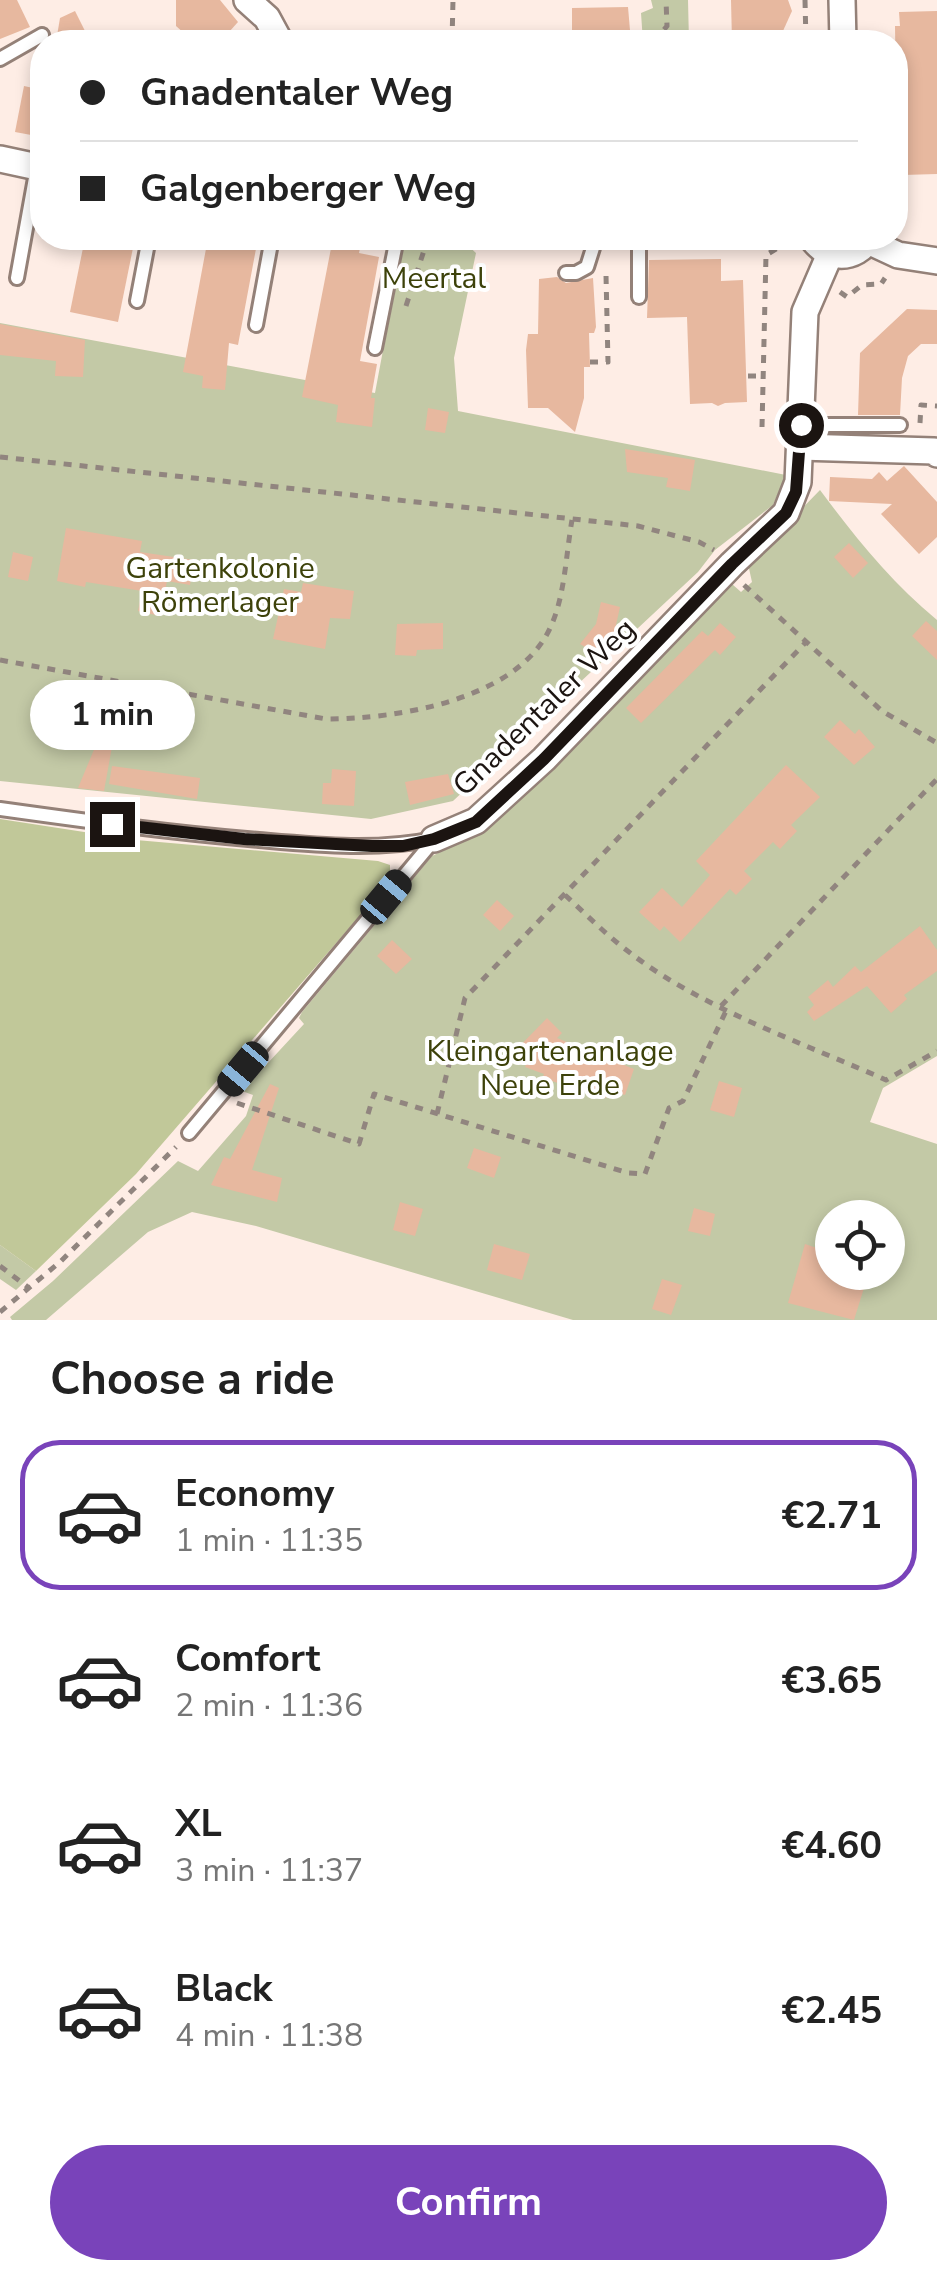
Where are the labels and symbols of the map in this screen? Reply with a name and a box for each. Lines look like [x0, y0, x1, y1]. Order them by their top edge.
park label: Meertal [382, 258, 486, 299]
route start [779, 403, 824, 448]
park label: Gartenkolonie Römerlager [125, 548, 315, 623]
street label: Gnadentaler Weg [444, 609, 645, 805]
callout: 1 min [29, 679, 194, 749]
route end [90, 802, 135, 847]
car [355, 864, 417, 930]
park label: Kleingartenanlage Neue Erde [426, 1031, 674, 1106]
car [212, 1036, 274, 1102]

